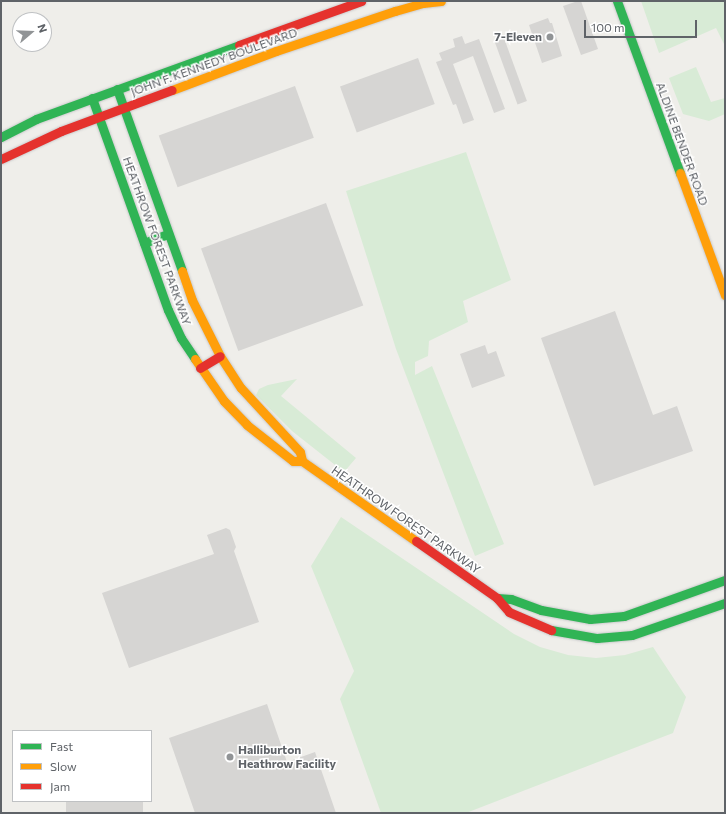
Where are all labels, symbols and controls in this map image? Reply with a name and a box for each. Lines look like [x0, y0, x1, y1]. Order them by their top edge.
north arrow [12, 12, 52, 52]
scale bar [586, 12, 699, 38]
text: 100 m [591, 20, 625, 34]
text: N [35, 22, 50, 34]
street label: JOHN F. KENNEDY BOULEVARD [129, 25, 299, 99]
place label: 7-Eleven [494, 30, 542, 44]
marker: 7-Eleven [545, 32, 555, 42]
street label: ALDINE BENDER ROAD [653, 80, 711, 208]
street label: HEATHROW FOREST PARKWAY [120, 155, 194, 327]
street label: HEATHROW FOREST PARKWAY [329, 463, 483, 577]
legend [12, 730, 152, 802]
text: Fast [50, 739, 73, 753]
place label: Halliburton Heathrow Facility [238, 743, 336, 771]
marker: Halliburton Heathrow Facility [225, 752, 235, 762]
text: Slow [50, 759, 77, 773]
text: Jam [50, 779, 70, 793]

